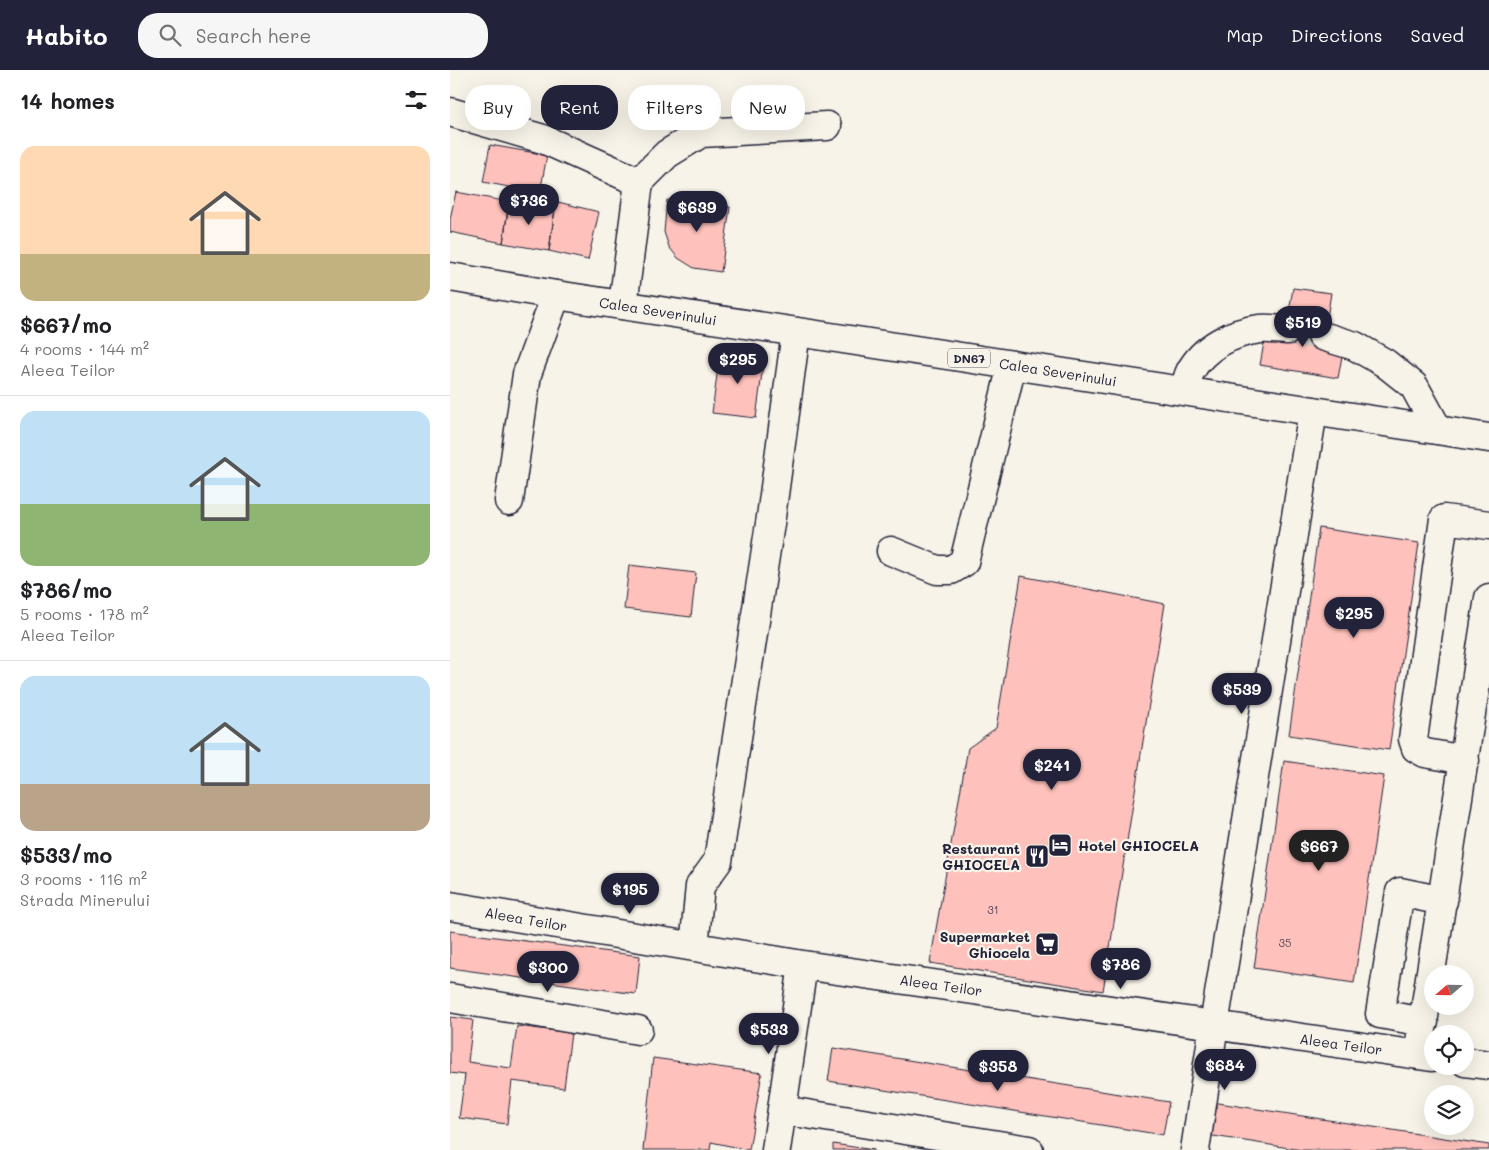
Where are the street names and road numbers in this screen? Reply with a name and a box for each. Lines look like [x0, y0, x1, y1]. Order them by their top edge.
street label: Calea Severinului [598, 292, 718, 330]
road number: DN67 [948, 348, 990, 368]
street label: Calea Severinului [998, 353, 1118, 391]
street label: Aleea Teilor [483, 902, 569, 936]
street label: Aleea Teilor [898, 970, 984, 1000]
street label: Aleea Teilor [1298, 1029, 1384, 1059]

